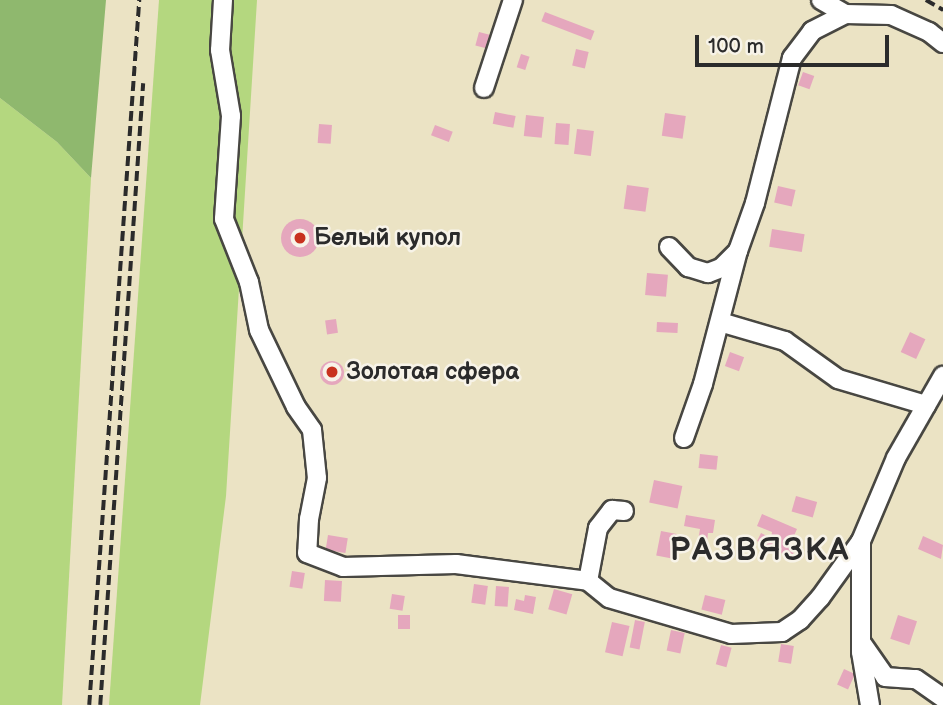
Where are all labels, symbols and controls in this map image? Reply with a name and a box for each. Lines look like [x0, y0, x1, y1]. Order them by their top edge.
scale bar [698, 21, 892, 65]
text: 100 m [708, 34, 764, 59]
place label: Белый купол [314, 224, 461, 252]
marker: Белый купол [292, 230, 308, 246]
place label: Золотая сфера [346, 358, 519, 386]
marker: Золотая сфера [324, 364, 340, 380]
district label: РАЗВЯЗКА [671, 532, 849, 570]

